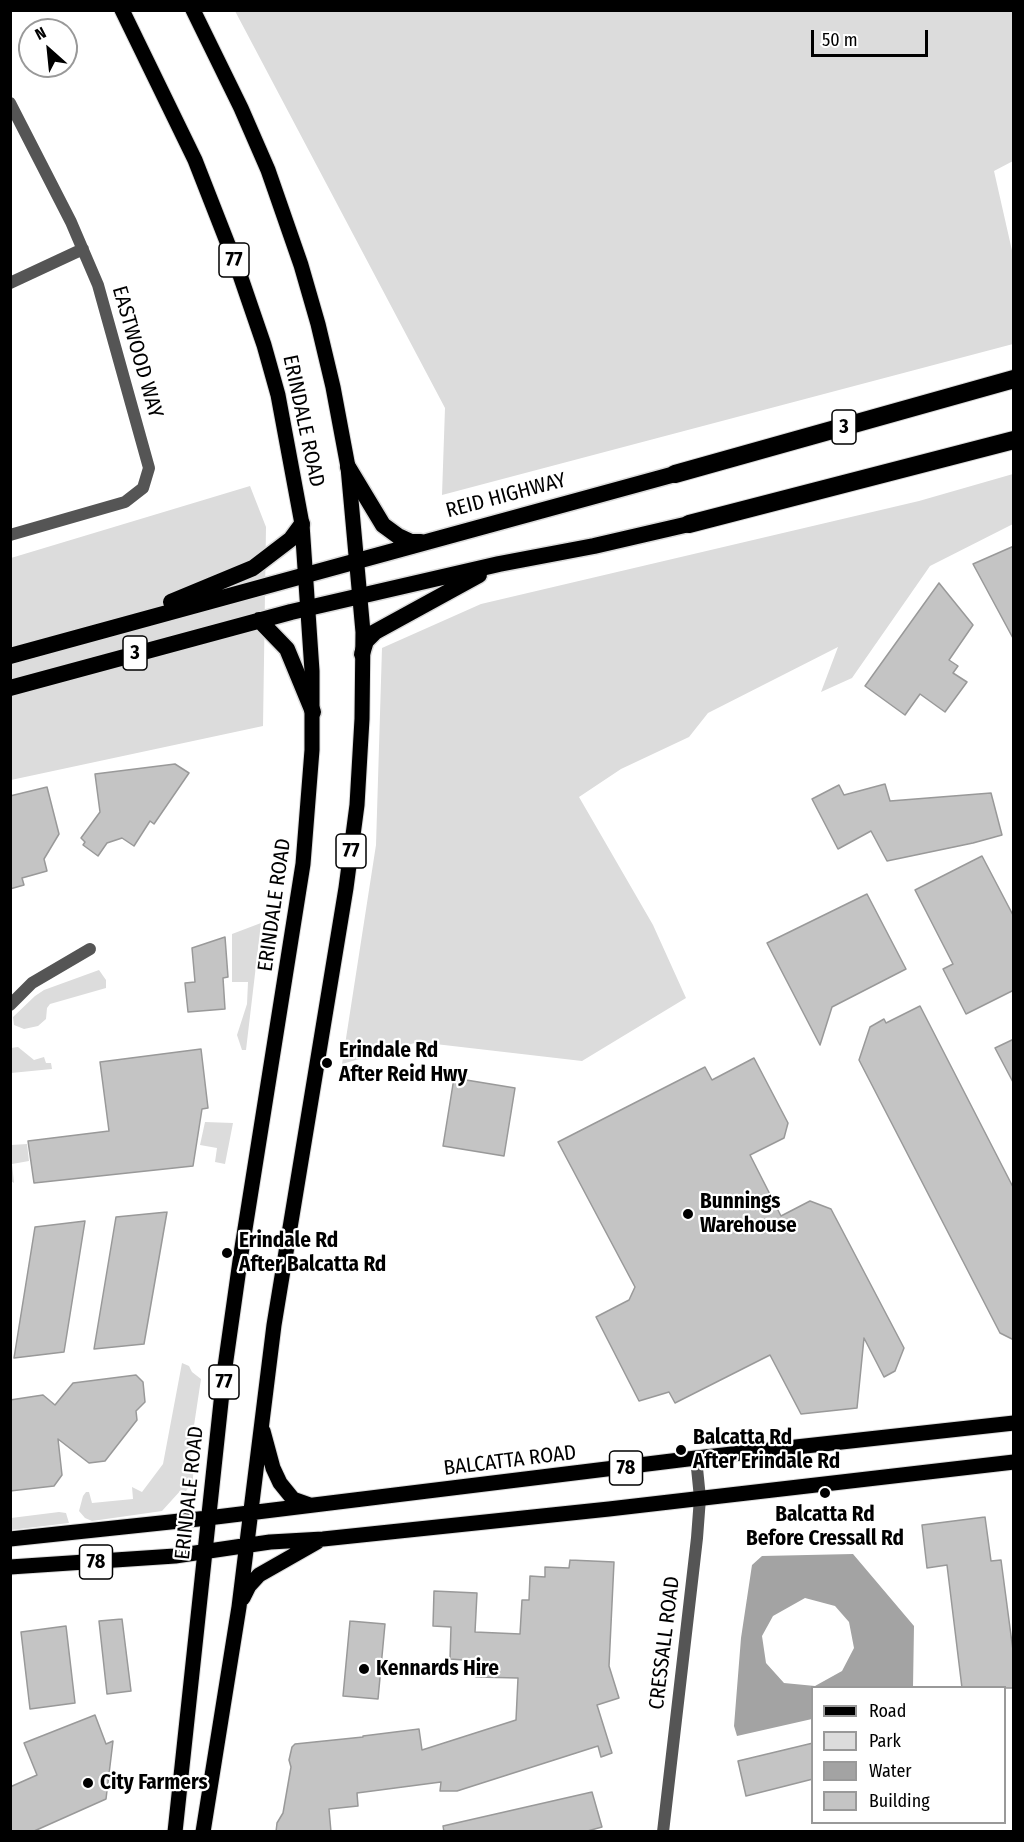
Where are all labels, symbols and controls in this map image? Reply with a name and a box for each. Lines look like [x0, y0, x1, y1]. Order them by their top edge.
north arrow [18, 18, 78, 78]
scale bar [814, 18, 931, 56]
text: N [32, 23, 49, 44]
text: 50 m [822, 29, 858, 51]
road number: 77 [219, 243, 249, 277]
street label: EASTWOOD WAY [106, 283, 168, 421]
street label: ERINDALE ROAD [277, 353, 329, 489]
road number: 3 [832, 410, 856, 444]
street label: REID HIGHWAY [443, 468, 569, 524]
road number: 3 [123, 636, 147, 670]
road number: 77 [336, 834, 366, 868]
street label: ERINDALE ROAD [253, 837, 297, 973]
place label: Erindale Rd After Reid Hwy [339, 1038, 467, 1088]
marker: Erindale Rd After Reid Hwy [320, 1056, 334, 1070]
place label: Bunnings Warehouse [700, 1189, 797, 1239]
marker: Bunnings Warehouse [681, 1207, 695, 1221]
place label: Erindale Rd After Balcatta Rd [239, 1228, 386, 1278]
marker: Erindale Rd After Balcatta Rd [220, 1246, 234, 1260]
road number: 77 [209, 1365, 239, 1399]
street label: ERINDALE ROAD [170, 1425, 210, 1561]
place label: Balcatta Rd After Erindale Rd [693, 1425, 840, 1475]
street label: BALCATTA ROAD [442, 1440, 578, 1482]
marker: Balcatta Rd After Erindale Rd [674, 1443, 688, 1457]
road number: 78 [610, 1451, 642, 1485]
marker: Balcatta Rd Before Cressall Rd [818, 1486, 832, 1500]
place label: Balcatta Rd Before Cressall Rd [746, 1502, 904, 1552]
road number: 78 [80, 1545, 112, 1579]
street label: CRESSALL ROAD [644, 1575, 686, 1711]
place label: Kennards Hire [376, 1656, 499, 1682]
marker: Kennards Hire [357, 1662, 371, 1676]
legend [811, 1686, 1006, 1824]
text: Road [869, 1700, 906, 1722]
text: Park [869, 1730, 901, 1752]
text: Water [869, 1760, 912, 1782]
place label: City Farmers [100, 1770, 208, 1796]
marker: City Farmers [81, 1776, 95, 1790]
text: Building [869, 1790, 930, 1812]

